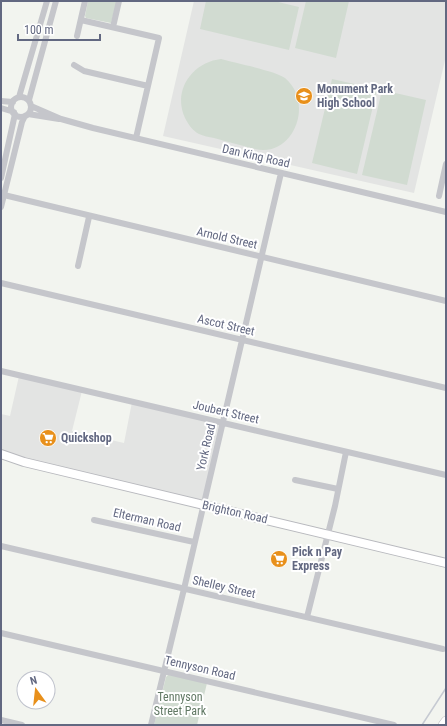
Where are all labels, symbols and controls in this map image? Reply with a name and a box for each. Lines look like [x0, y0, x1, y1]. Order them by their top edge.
scale bar [18, 16, 100, 42]
text: 100 m [24, 23, 54, 37]
place label: Monument Park High School [317, 82, 393, 110]
school or university icon: Monument Park High School [294, 86, 314, 106]
street label: Dan King Road [221, 141, 291, 171]
street label: Arnold Street [195, 224, 259, 252]
street label: Ascot Street [196, 312, 256, 338]
street label: Joubert Street [192, 398, 261, 427]
street label: York Road [194, 422, 218, 472]
supermarket icon: Quickshop [38, 428, 58, 448]
place label: Quickshop [61, 431, 112, 445]
street label: Brighton Road [201, 498, 269, 526]
street label: Elterman Road [112, 505, 182, 535]
place label: Pick n Pay Express [292, 545, 343, 573]
supermarket icon: Pick n Pay Express [269, 549, 289, 569]
street label: Shelley Street [191, 573, 257, 601]
street label: Tennyson Road [163, 653, 237, 683]
north arrow [16, 670, 56, 710]
text: N [29, 674, 39, 688]
park label: Tennyson Street Park [154, 690, 207, 718]

